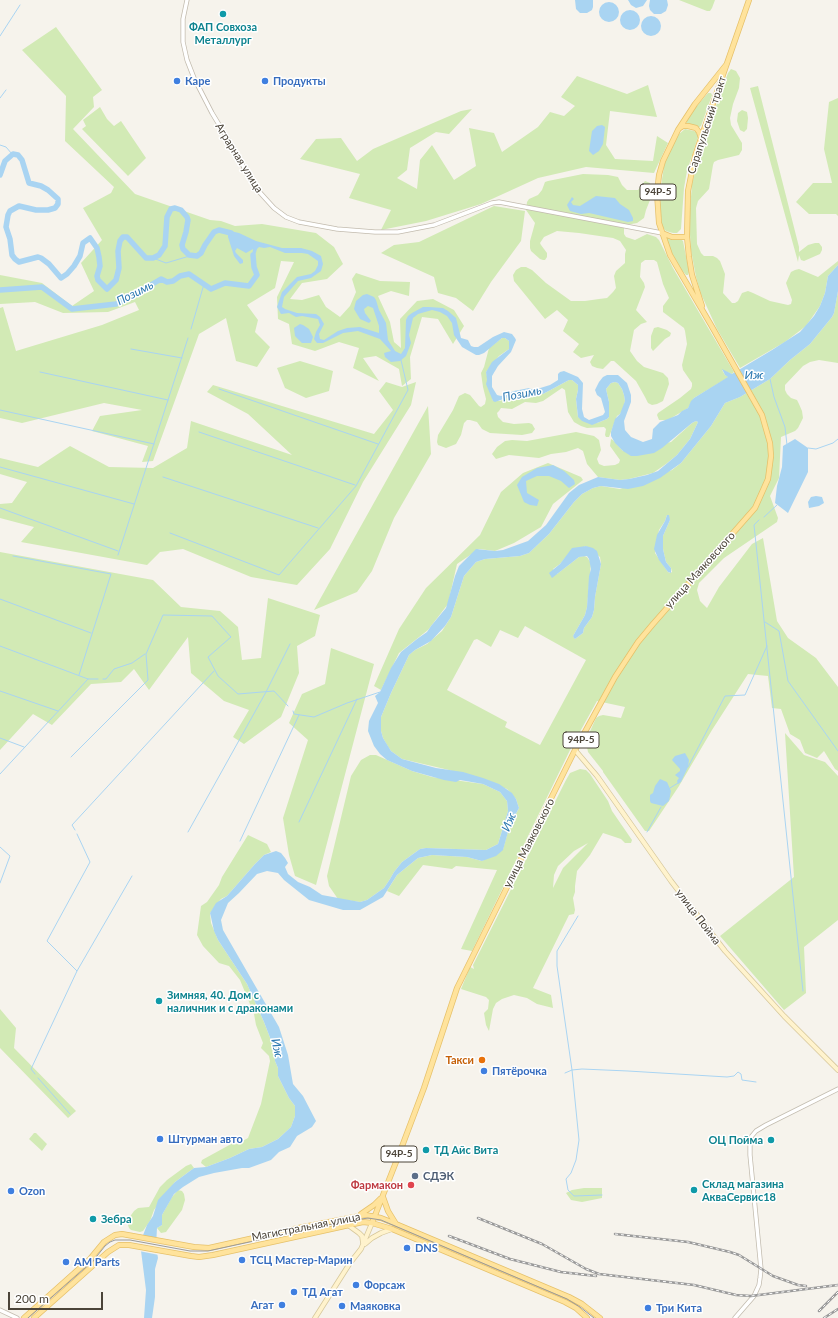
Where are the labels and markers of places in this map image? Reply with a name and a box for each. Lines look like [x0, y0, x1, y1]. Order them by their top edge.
marker: ФАП Совхоза Металлург [218, 9, 228, 19]
place label: ФАП Совхоза Металлург [189, 20, 257, 46]
place label: Каре [185, 74, 210, 88]
place label: Продукты [273, 74, 326, 88]
marker: Каре [172, 76, 182, 86]
marker: Продукты [260, 76, 270, 86]
place label: Зимняя, 40. Дом с наличник и с драконами [167, 988, 293, 1014]
marker: Зимняя, 40. Дом с наличник и с драконами [154, 996, 164, 1006]
place label: Такси [446, 1053, 474, 1067]
marker: Такси [477, 1055, 487, 1065]
place label: Пятёрочка [492, 1064, 547, 1078]
marker: Пятёрочка [479, 1066, 489, 1076]
place label: Штурман авто [168, 1132, 243, 1146]
place label: ОЦ Пойма [708, 1133, 763, 1147]
marker: Штурман авто [155, 1134, 165, 1144]
marker: ОЦ Пойма [766, 1135, 776, 1145]
place label: ТД Айс Вита [434, 1143, 498, 1157]
marker: ТД Айс Вита [421, 1145, 431, 1155]
place label: СДЭК [423, 1169, 454, 1183]
marker: СДЭК [410, 1171, 420, 1181]
place label: Склад магазина АкваСервис18 [702, 1177, 784, 1203]
place label: Фармакон [351, 1178, 403, 1192]
marker: Фармакон [406, 1180, 416, 1190]
place label: Ozon [19, 1184, 45, 1198]
marker: Склад магазина АкваСервис18 [689, 1185, 699, 1195]
marker: Ozon [6, 1186, 16, 1196]
place label: Зебра [101, 1212, 132, 1226]
marker: Зебра [88, 1214, 98, 1224]
place label: DNS [415, 1241, 438, 1255]
marker: DNS [402, 1243, 412, 1253]
place label: ТСЦ Мастер-Марин [250, 1253, 353, 1267]
place label: AM Parts [74, 1255, 120, 1269]
marker: ТСЦ Мастер-Марин [237, 1255, 247, 1265]
marker: AM Parts [61, 1257, 71, 1267]
place label: Форсаж [364, 1278, 405, 1292]
marker: Форсаж [351, 1280, 361, 1290]
place label: ТД Агат [302, 1285, 343, 1299]
marker: ТД Агат [289, 1287, 299, 1297]
place label: Агат [251, 1298, 274, 1312]
place label: Маяковка [350, 1299, 401, 1313]
marker: Агат [277, 1300, 287, 1310]
marker: Маяковка [337, 1301, 347, 1311]
place label: Три Кита [656, 1301, 702, 1315]
marker: Три Кита [643, 1303, 653, 1313]

